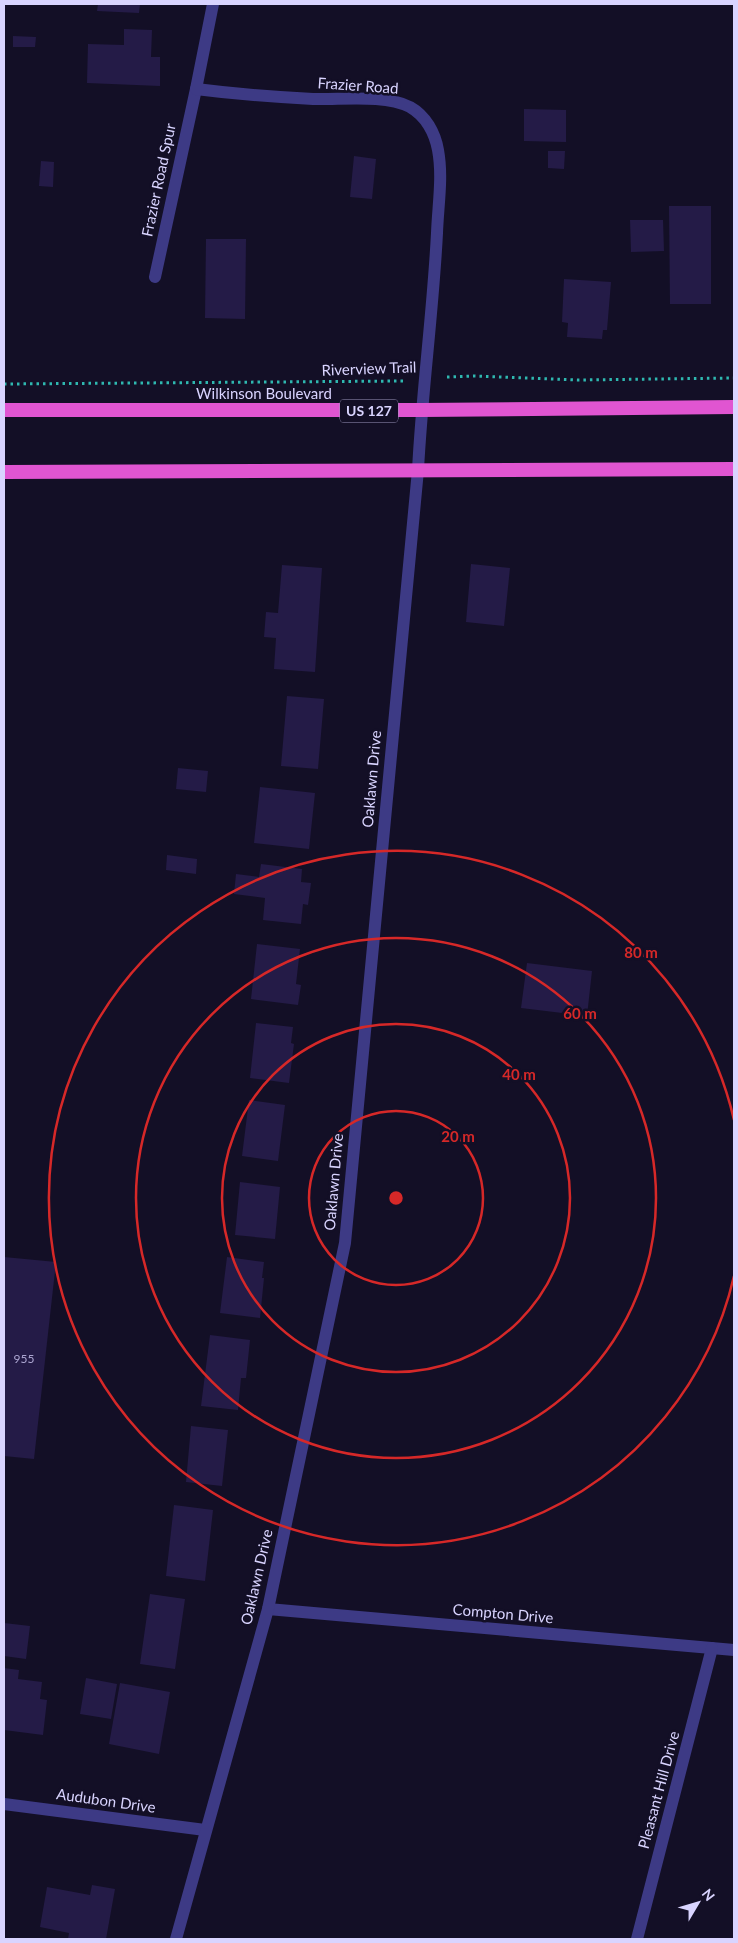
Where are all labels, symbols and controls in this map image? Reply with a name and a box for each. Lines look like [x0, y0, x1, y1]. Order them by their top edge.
street label: Frazier Road [317, 73, 399, 97]
street label: Frazier Road Spur [137, 121, 179, 238]
street label: Riverview Trail [321, 357, 417, 379]
street label: Wilkinson Boulevard [196, 384, 332, 402]
road number: US 127 [340, 400, 398, 422]
street label: Oaklawn Drive [358, 729, 384, 828]
text: 80 m [624, 943, 658, 961]
text: 60 m [563, 1004, 597, 1022]
text: 40 m [502, 1065, 536, 1083]
text: 20 m [441, 1127, 475, 1145]
street label: Oaklawn Drive [320, 1132, 346, 1231]
centre of rings [387, 1189, 405, 1207]
house number: 955 [14, 1351, 34, 1366]
street label: Oaklawn Drive [236, 1527, 276, 1626]
street label: Compton Drive [452, 1600, 554, 1626]
street label: Pleasant Hill Drive [634, 1729, 682, 1850]
street label: Audubon Drive [55, 1784, 157, 1816]
north arrow [673, 1878, 723, 1928]
text: N [699, 1885, 719, 1904]

